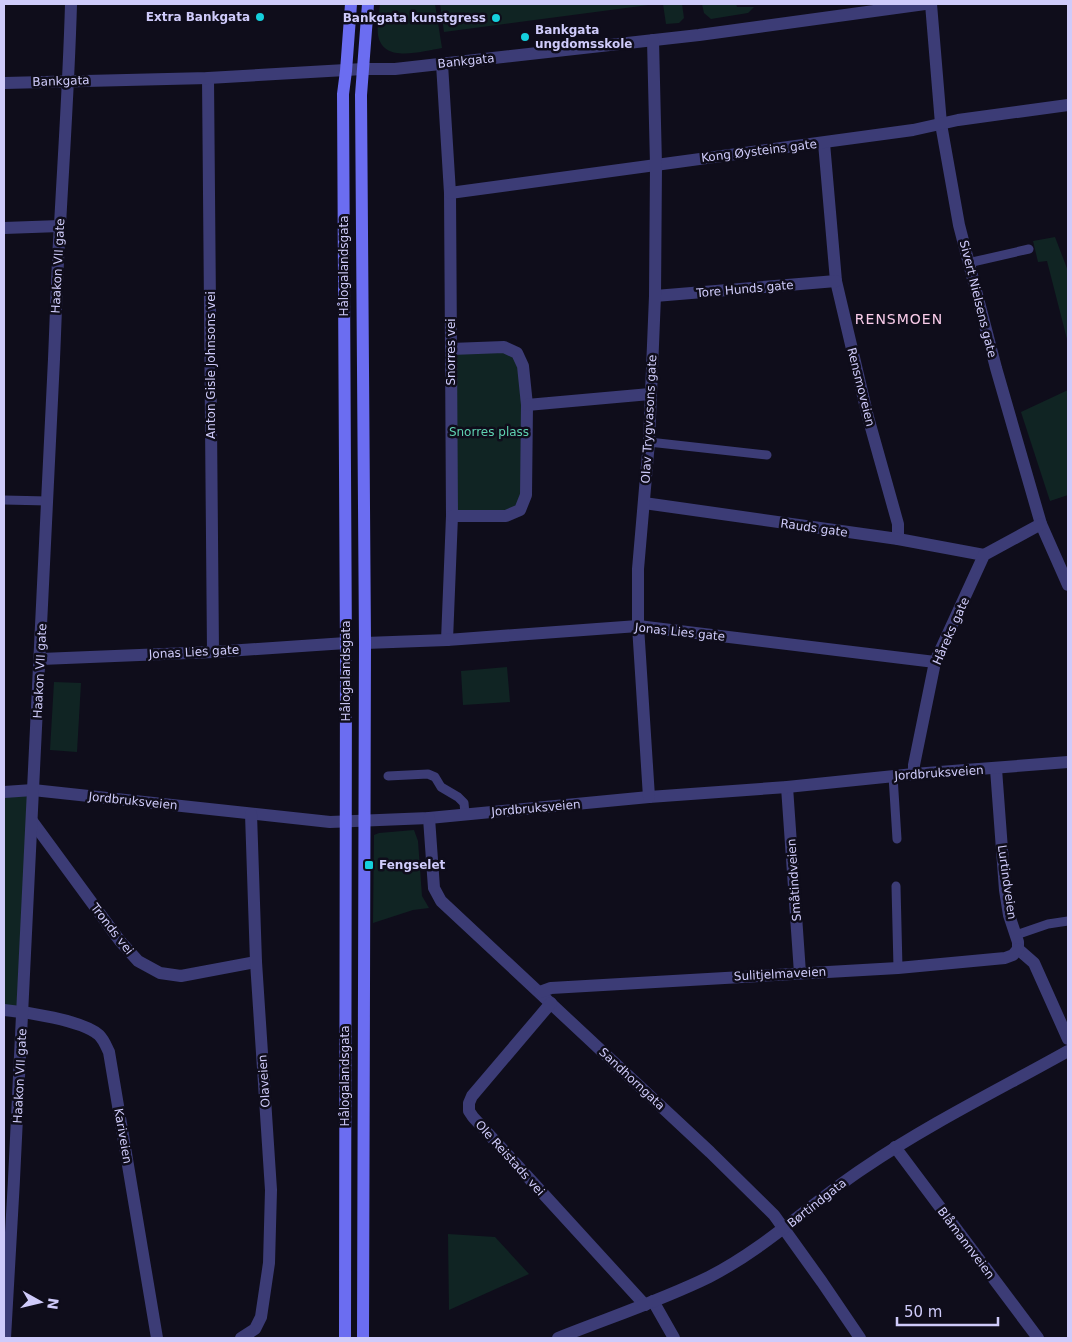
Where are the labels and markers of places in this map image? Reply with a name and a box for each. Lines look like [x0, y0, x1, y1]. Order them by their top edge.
place label: Extra Bankgata [146, 10, 250, 24]
marker: Extra Bankgata [254, 11, 266, 23]
place label: Bankgata kunstgress [343, 11, 486, 25]
marker: Bankgata kunstgress [490, 12, 502, 24]
place label: Bankgata ungdomsskole [535, 23, 632, 51]
marker: Bankgata ungdomsskole [519, 31, 531, 43]
place label: Fengselet [379, 858, 446, 872]
marker: Fengselet [363, 859, 375, 871]

